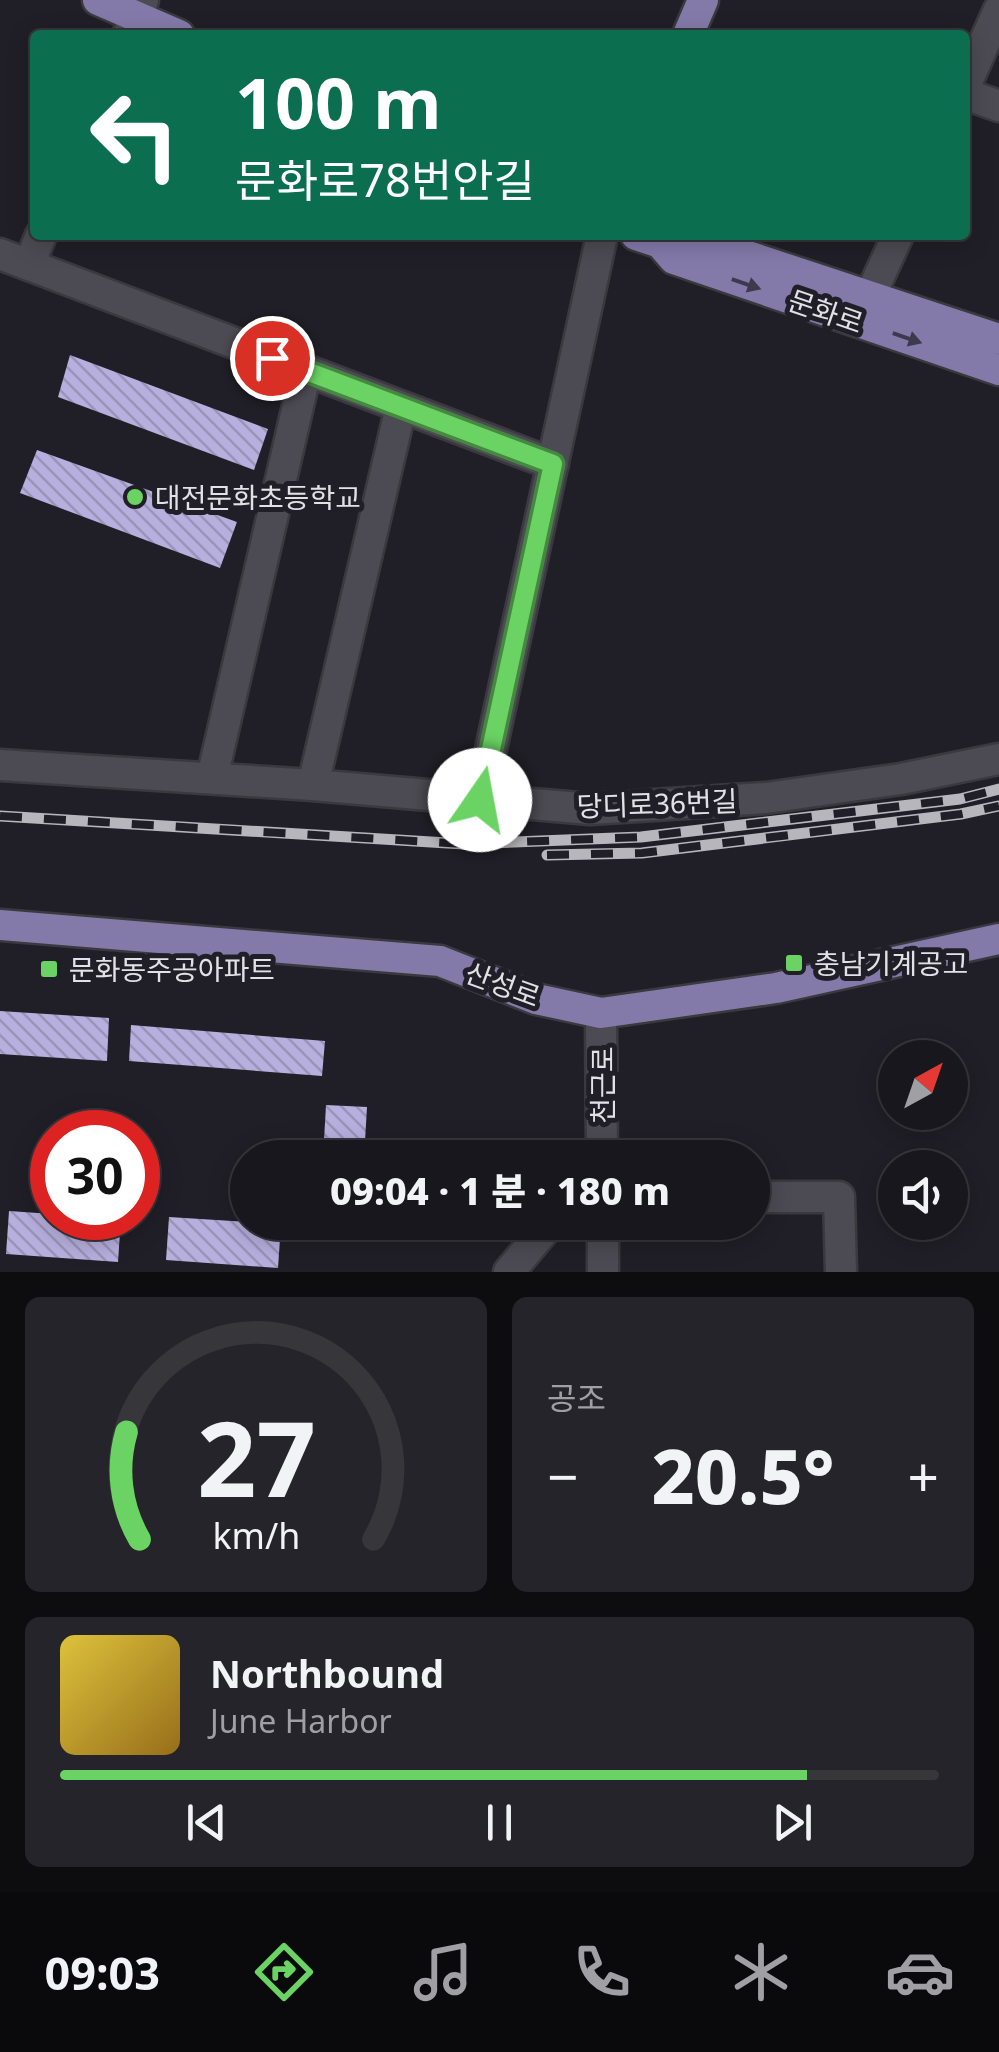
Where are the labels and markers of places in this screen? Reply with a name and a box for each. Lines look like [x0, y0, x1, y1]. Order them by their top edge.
pin [230, 316, 315, 401]
place label: 대전문화초등학교 [155, 478, 361, 516]
marker: 대전문화초등학교 [124, 486, 146, 508]
place label: 충남기계공고 [814, 944, 969, 982]
place label: 문화동주공아파트 [69, 950, 275, 988]
marker: 충남기계공고 [783, 952, 805, 974]
marker: 문화동주공아파트 [38, 958, 60, 980]

